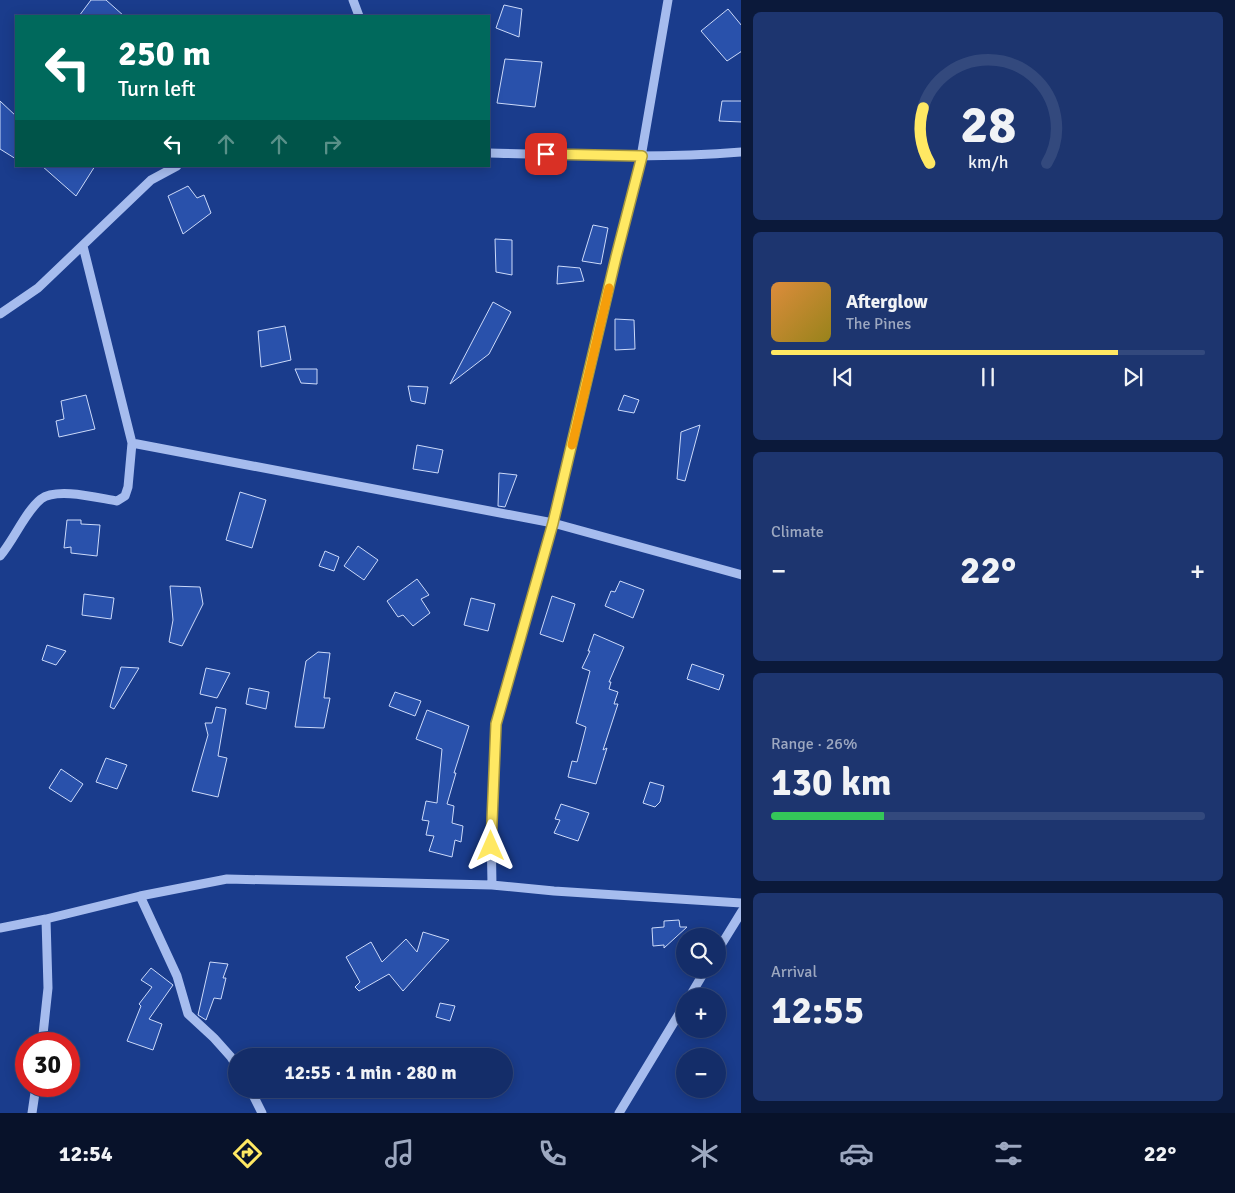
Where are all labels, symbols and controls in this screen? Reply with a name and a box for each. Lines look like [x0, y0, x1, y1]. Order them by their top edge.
text: 250 m [118, 32, 211, 75]
icon: left [35, 35, 100, 100]
text: Turn left [118, 75, 196, 102]
text: 28 [960, 93, 1016, 157]
icon: left [159, 130, 187, 158]
icon: ahead [212, 130, 240, 158]
icon: ahead [265, 130, 293, 158]
icon: right [318, 130, 346, 158]
pin [525, 133, 567, 175]
icon: arrive [532, 140, 560, 168]
text: km/h [968, 151, 1008, 173]
text: Afterglow [846, 290, 928, 314]
text: The Pines [846, 314, 911, 334]
icon: previous [829, 363, 857, 391]
icon: pause [974, 363, 1002, 391]
icon: next [1119, 363, 1147, 391]
text: Climate [771, 522, 824, 542]
text: 22° [960, 547, 1016, 594]
text: − [771, 554, 786, 588]
text: + [1190, 554, 1205, 588]
text: Range · 26% [771, 734, 857, 754]
text: 130 km [771, 759, 892, 806]
position arrow [464, 819, 516, 871]
map controls [676, 928, 726, 1098]
button: search [676, 928, 726, 978]
text: Arrival [771, 962, 817, 982]
text: 12:55 [771, 987, 864, 1034]
button: + [676, 988, 726, 1038]
speed limit sign: 30 [15, 1032, 80, 1097]
button: − [676, 1048, 726, 1098]
text: 12:55 · 1 min · 280 m [284, 1061, 457, 1085]
icon: directions [230, 1136, 265, 1171]
icon: music [382, 1136, 417, 1171]
icon: phone [535, 1136, 570, 1171]
icon: climate [687, 1136, 722, 1171]
icon: car [839, 1136, 874, 1171]
icon: filters [991, 1136, 1026, 1171]
text: 12:54 [59, 1140, 113, 1167]
text: 22° [1144, 1140, 1176, 1167]

